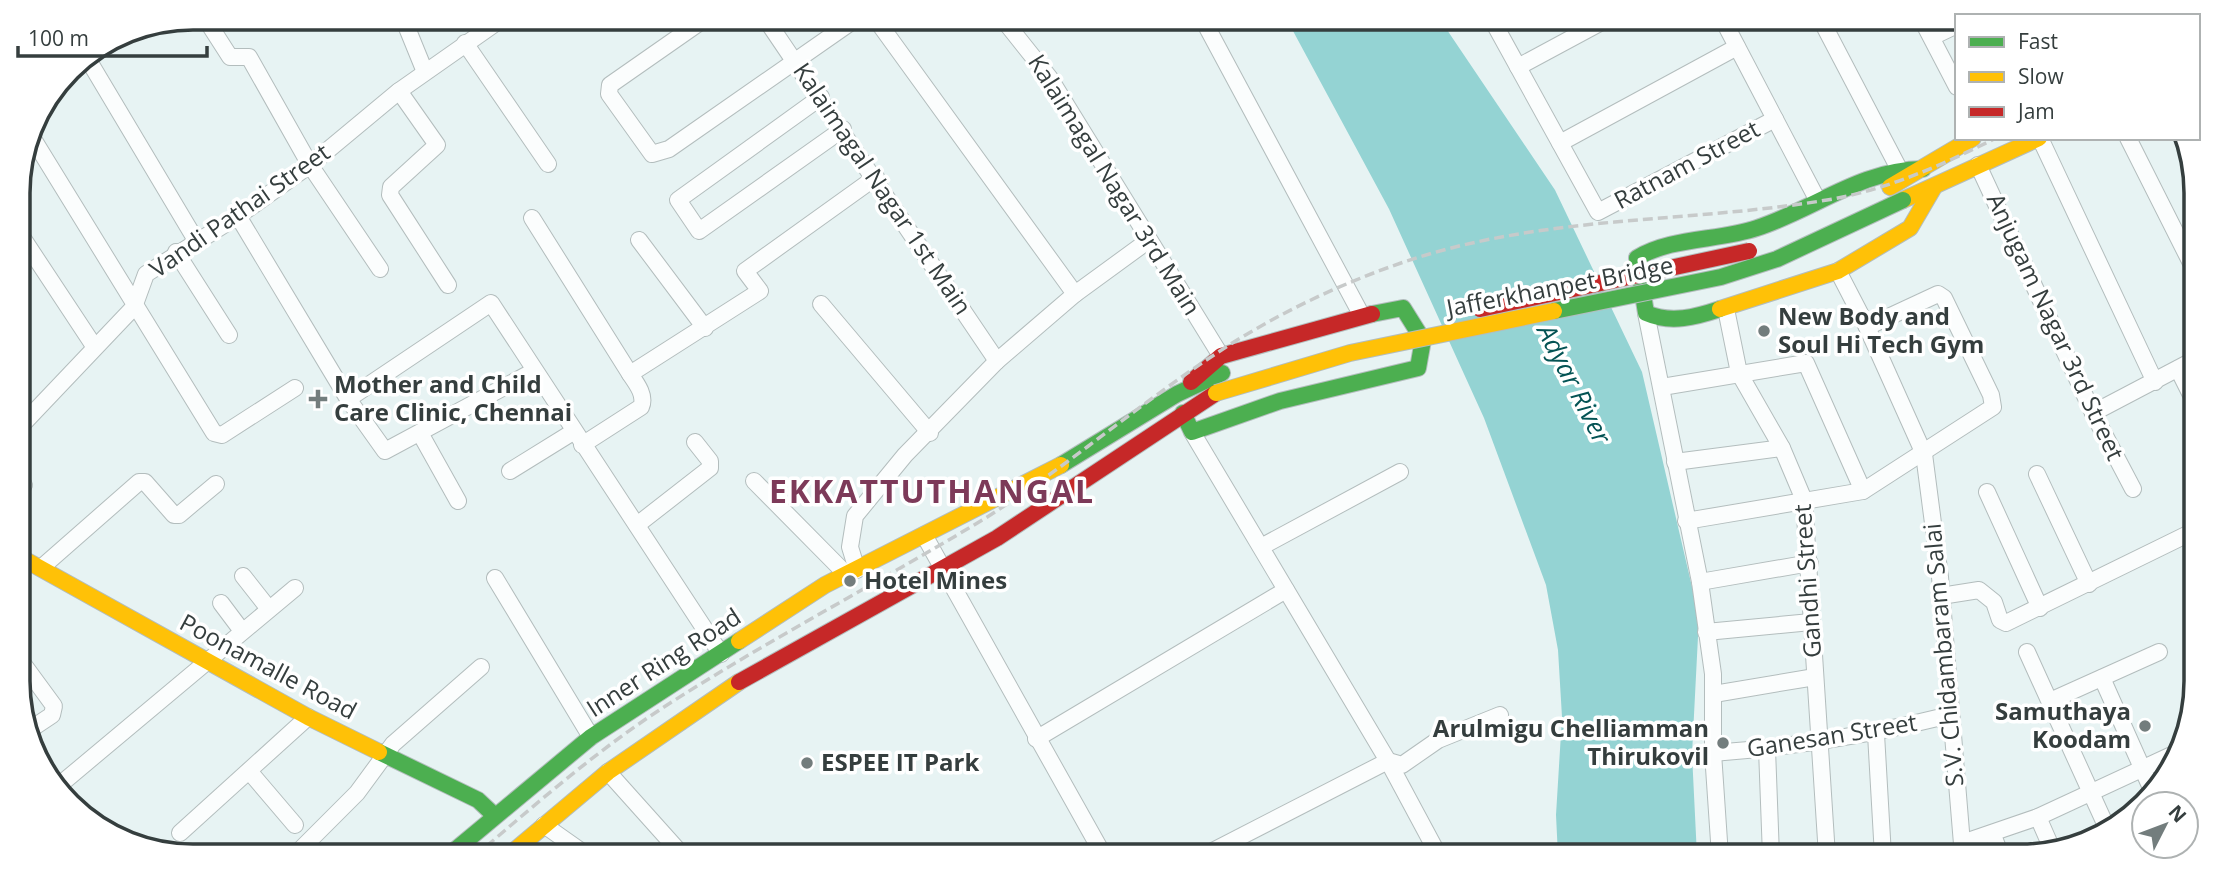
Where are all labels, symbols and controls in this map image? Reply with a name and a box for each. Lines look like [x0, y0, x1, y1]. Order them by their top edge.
scale bar [18, 14, 206, 58]
legend [1955, 14, 2200, 140]
text: 100 m [28, 24, 89, 52]
text: Fast [2018, 27, 2058, 55]
street label: Kalaimagal Nagar 3rd Main [1021, 48, 1209, 321]
street label: Kalaimagal Nagar 1st Main [786, 56, 980, 321]
text: Slow [2018, 62, 2064, 90]
text: Jam [2016, 97, 2055, 125]
street label: Ratnam Street [1608, 111, 1765, 216]
street label: Vandi Pathai Street [142, 135, 336, 284]
street label: Anjugam Nagar 3rd Street [1980, 188, 2133, 465]
street label: Jafferkhanpet Bridge [1442, 247, 1676, 324]
place label: New Body and Soul Hi Tech Gym [1778, 299, 1984, 360]
water label: Adyar River [1528, 316, 1621, 451]
marker: New Body and Soul Hi Tech Gym [1756, 323, 1772, 339]
place label: Mother and Child Care Clinic, Chennai [334, 367, 572, 428]
marker: Mother and Child Care Clinic, Chennai [308, 389, 328, 409]
district label: EKKATTUTHANGAL [769, 469, 1095, 512]
street label: Gandhi Street [1785, 503, 1828, 659]
street label: S.V. Chidambaram Salai [1915, 522, 1970, 788]
place label: Hotel Mines [864, 563, 1007, 596]
marker: Hotel Mines [842, 573, 858, 589]
street label: Inner Ring Road [580, 599, 747, 724]
street label: Poonamalle Road [174, 605, 363, 726]
place label: Samuthaya Koodam [1995, 694, 2131, 755]
street label: Ganesan Street [1744, 705, 1919, 764]
place label: Arulmigu Chelliamman Thirukovil [1433, 711, 1709, 772]
marker: Samuthaya Koodam [2137, 718, 2153, 734]
marker: Arulmigu Chelliamman Thirukovil [1715, 735, 1731, 751]
place label: ESPEE IT Park [821, 745, 979, 778]
marker: ESPEE IT Park [799, 755, 815, 771]
north arrow [2130, 790, 2200, 860]
text: N [2163, 799, 2192, 828]

